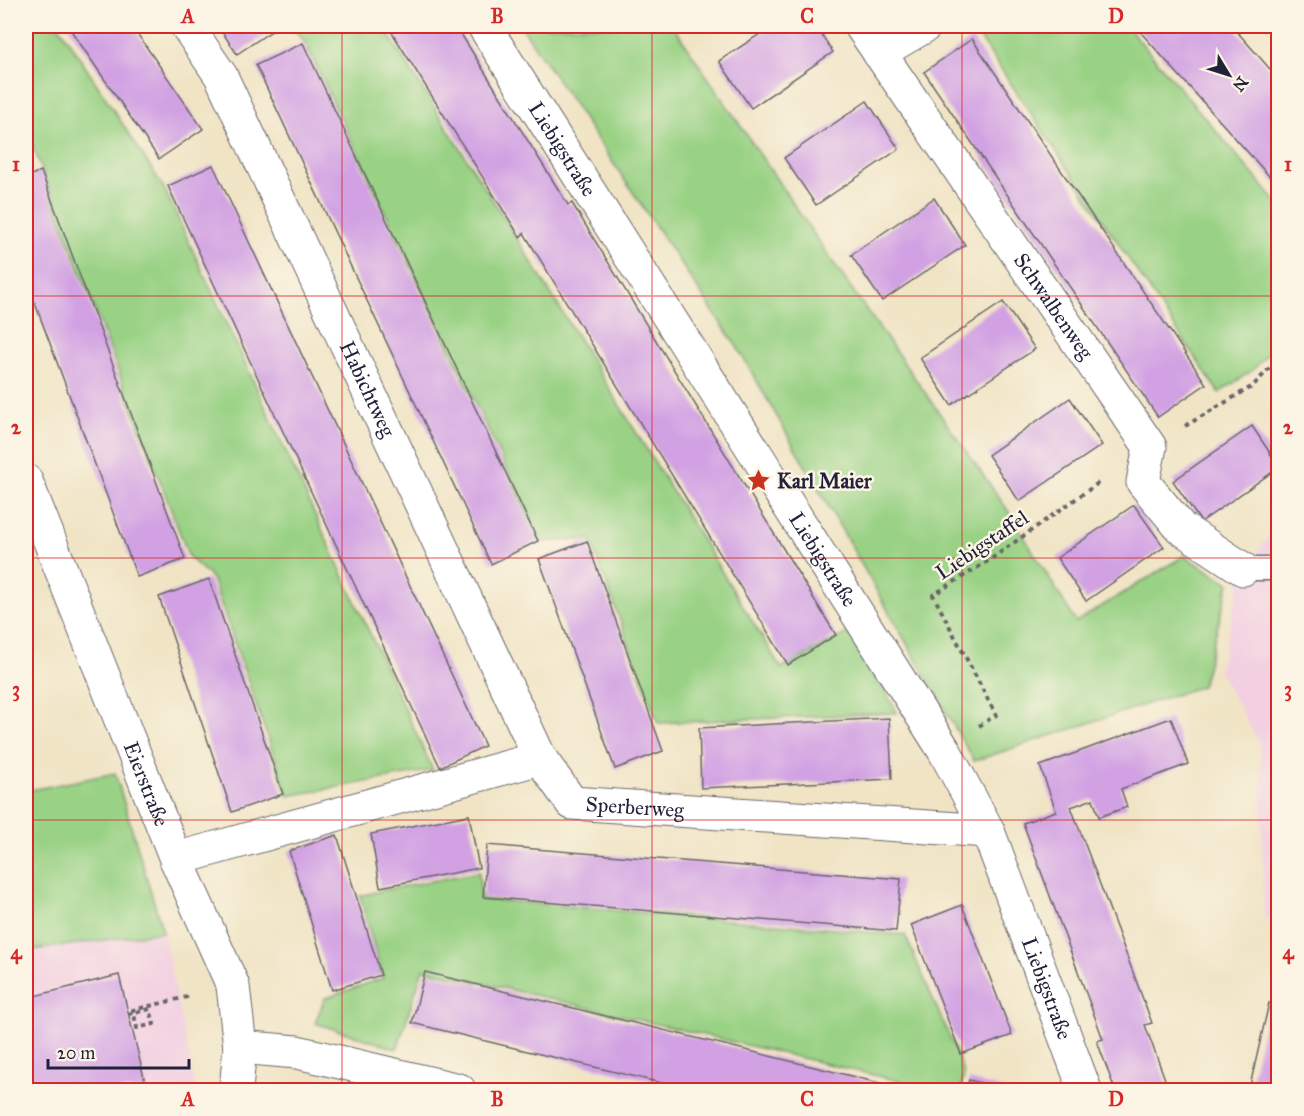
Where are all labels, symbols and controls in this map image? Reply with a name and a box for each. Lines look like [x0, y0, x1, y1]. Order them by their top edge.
text: A [179, 4, 195, 28]
text: B [490, 4, 504, 28]
text: C [800, 4, 814, 28]
text: D [1108, 4, 1124, 28]
north arrow [1199, 45, 1259, 105]
text: N [1229, 73, 1252, 95]
street label: Liebigstraße [523, 97, 602, 202]
text: 1 [12, 152, 20, 176]
text: 1 [1284, 152, 1292, 176]
street label: Schwalbenweg [1008, 248, 1099, 364]
street label: Habichtweg [334, 337, 401, 441]
text: 2 [11, 415, 22, 439]
text: 2 [1283, 415, 1294, 439]
place icon: Karl Maier [746, 468, 772, 494]
place label: Karl Maier [777, 468, 873, 494]
street label: Liebigstaffel [931, 504, 1034, 586]
street label: Liebigstraße [783, 507, 863, 612]
text: 3 [12, 677, 20, 702]
text: 3 [1284, 677, 1292, 702]
street label: Eierstraße [118, 738, 175, 830]
street label: Sperberweg [585, 791, 685, 824]
street label: Liebigstraße [1016, 934, 1078, 1043]
text: 4 [10, 940, 22, 965]
text: 4 [1282, 940, 1294, 965]
scale bar [48, 1032, 189, 1070]
text: 20 m [57, 1042, 95, 1064]
text: A [179, 1087, 195, 1111]
text: B [490, 1087, 504, 1111]
text: C [800, 1087, 814, 1111]
text: D [1108, 1087, 1124, 1111]

